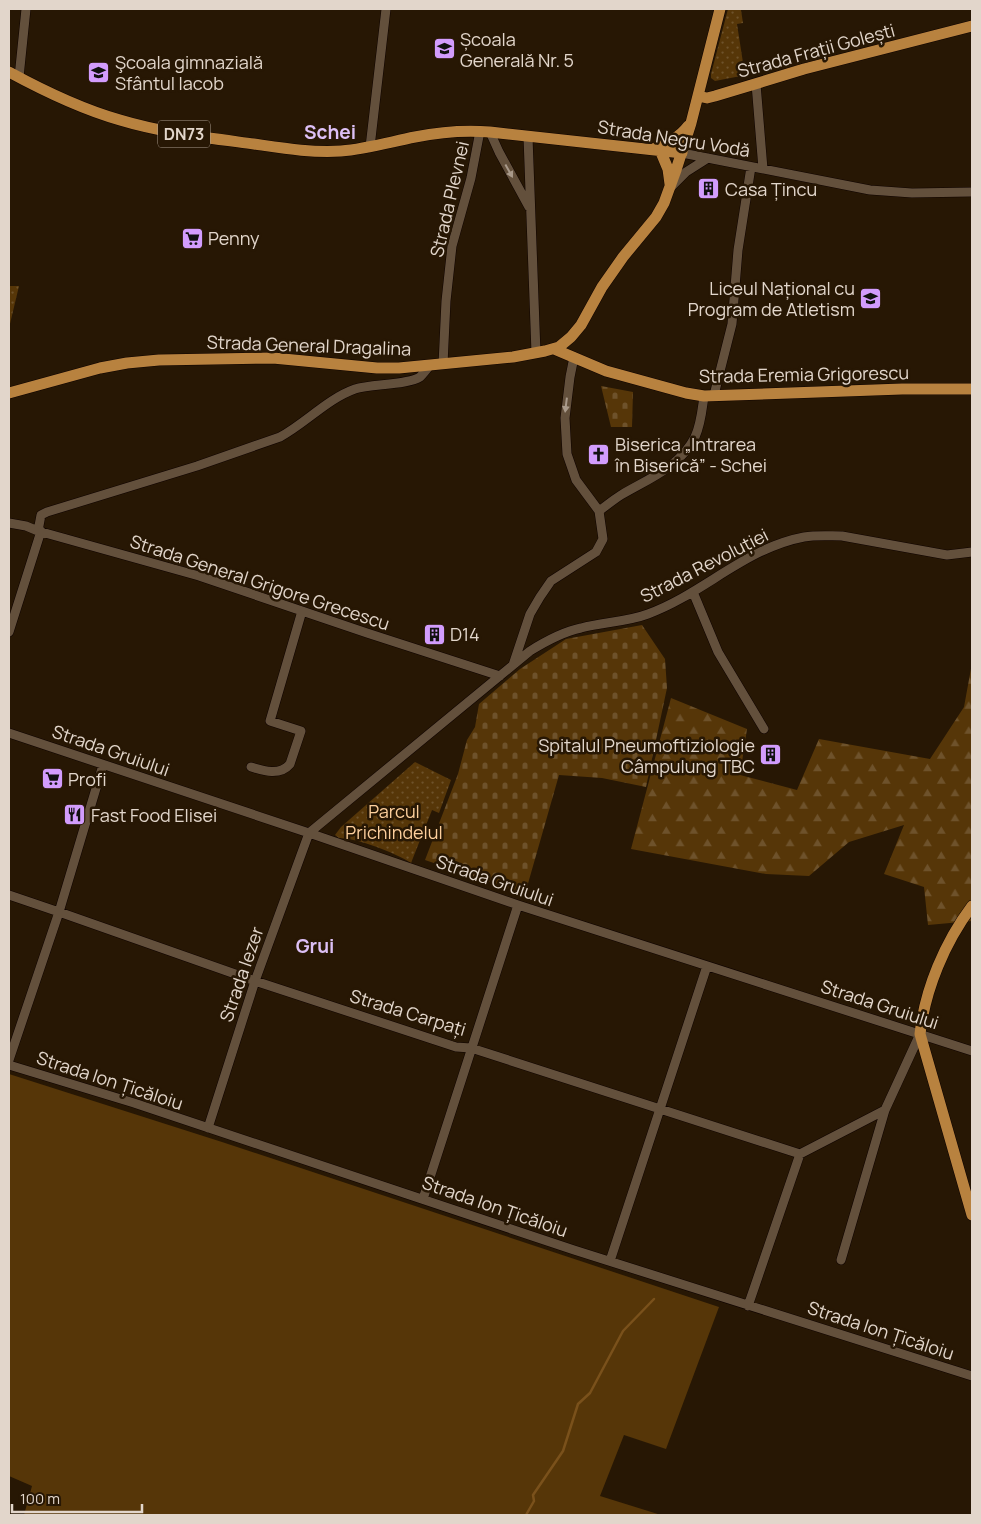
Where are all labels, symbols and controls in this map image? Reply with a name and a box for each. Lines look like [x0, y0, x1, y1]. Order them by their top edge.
street label: Strada Frații Golești [735, 17, 897, 83]
place label: Școala Generală Nr. 5 [460, 27, 574, 72]
school or university icon: Școala Generală Nr. 5 [432, 37, 456, 61]
place label: Şcoala gimnazială Sfântul Iacob [115, 50, 263, 95]
school or university icon: Şcoala gimnazială Sfântul Iacob [87, 60, 111, 84]
street label: Strada Negru Vodă [596, 114, 752, 162]
district label: Schei [304, 119, 356, 145]
road number: DN73 [158, 120, 210, 148]
street label: Strada Plevnei [424, 139, 474, 259]
one-way arrow [505, 164, 513, 179]
building icon: Casa Țincu [697, 177, 721, 201]
place label: Casa Țincu [725, 177, 817, 201]
supermarket icon: Penny [180, 226, 204, 250]
place label: Penny [208, 226, 260, 250]
place label: Liceul Național cu Program de Atletism [688, 276, 855, 321]
school or university icon: Liceul Național cu Program de Atletism [859, 286, 883, 310]
street label: Strada General Dragalina [206, 329, 412, 361]
street label: Strada Eremia Grigorescu [699, 360, 909, 388]
one-way arrow [562, 398, 570, 414]
place label: Biserica „Intrarea în Biserică” - Schei [614, 432, 767, 477]
church icon: Biserica „Intrarea în Biserică” - Schei [587, 442, 611, 466]
street label: Strada Revoluției [636, 522, 772, 608]
street label: Strada General Grigore Grecescu [127, 529, 393, 635]
building icon: D14 [422, 622, 446, 646]
place label: D14 [450, 622, 480, 646]
street label: Strada Gruiului [49, 719, 173, 781]
place label: Spitalul Pneumoftiziologie Câmpulung TBC [538, 733, 755, 778]
building icon: Spitalul Pneumoftiziologie Câmpulung TBC [759, 743, 783, 767]
supermarket icon: Profi [40, 767, 64, 791]
place label: Profi [68, 767, 107, 791]
park label: Parcul Prichindelul [345, 799, 443, 844]
restaurant icon: Fast Food Elisei [63, 803, 87, 827]
place label: Fast Food Elisei [91, 803, 217, 827]
street label: Strada Gruiului [433, 849, 557, 911]
street label: Strada Iezer [213, 923, 269, 1025]
district label: Grui [296, 933, 334, 959]
street label: Strada Gruiului [818, 974, 942, 1034]
street label: Strada Carpați [347, 983, 469, 1041]
street label: Strada Ion Țicăloiu [34, 1045, 186, 1115]
street label: Strada Ion Țicăloiu [419, 1170, 571, 1242]
street label: Strada Ion Țicăloiu [805, 1295, 957, 1365]
scale bar [12, 1482, 142, 1514]
text: 100 m [20, 1488, 60, 1509]

